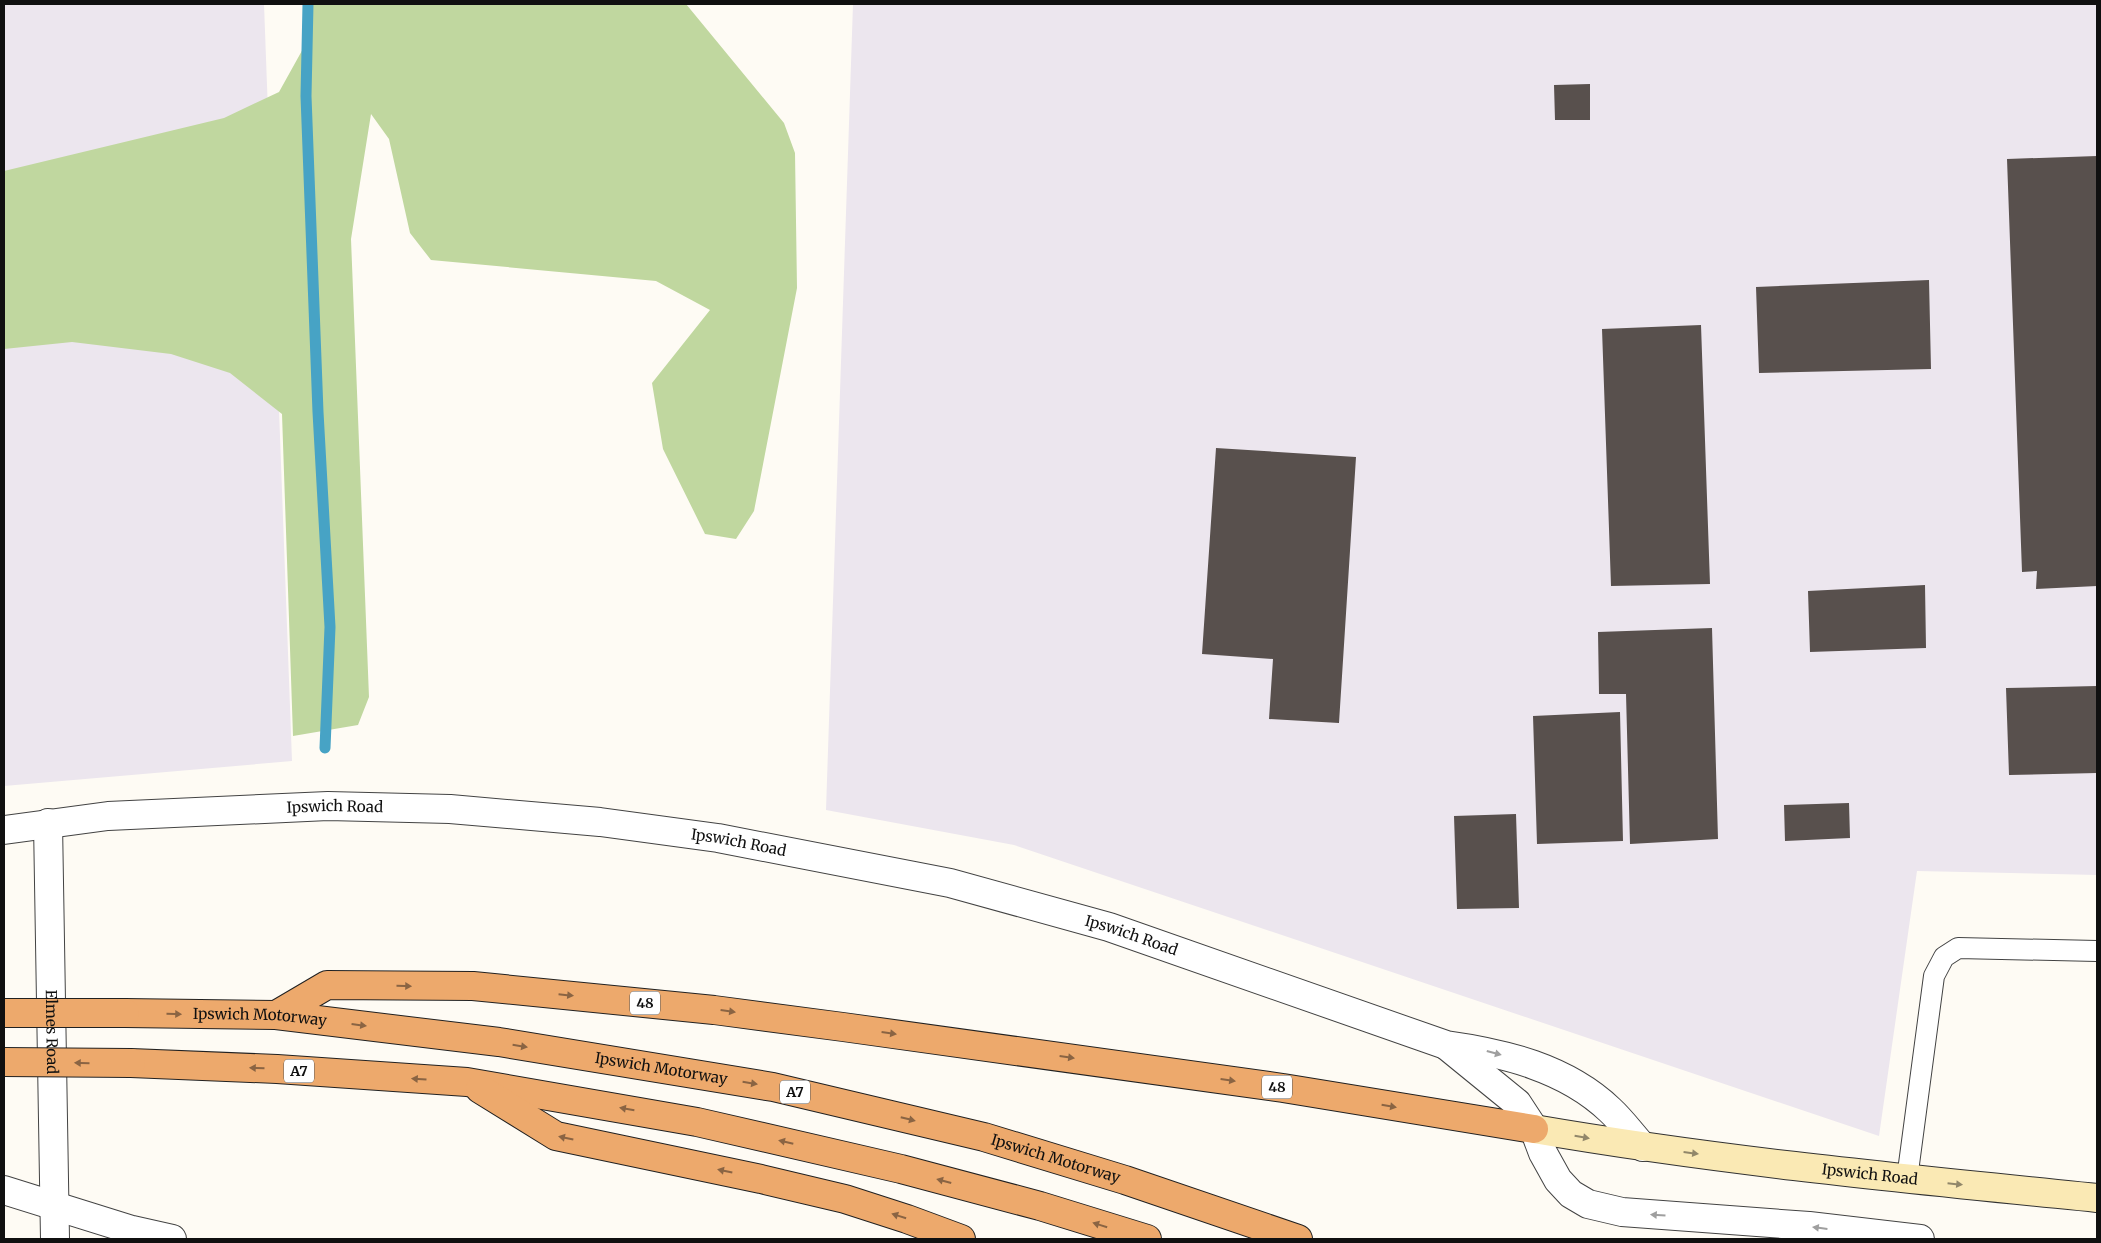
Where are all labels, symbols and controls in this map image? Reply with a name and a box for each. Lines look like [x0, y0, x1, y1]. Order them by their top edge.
street label: Ipswich Road [286, 796, 383, 817]
street label: Ipswich Road [690, 824, 788, 860]
street label: Ipswich Road [1083, 911, 1180, 959]
one-way arrow [396, 982, 412, 990]
street label: Elmes Road [42, 990, 62, 1074]
one-way arrow [558, 991, 574, 999]
road number: 48 [630, 991, 660, 1014]
street label: Ipswich Motorway [193, 1004, 328, 1030]
one-way arrow [720, 1008, 736, 1016]
one-way arrow [166, 1010, 182, 1018]
one-way arrow [351, 1021, 367, 1029]
one-way arrow [881, 1029, 897, 1037]
one-way arrow [513, 1042, 529, 1050]
street label: Ipswich Motorway [594, 1048, 729, 1088]
one-way arrow [1486, 1049, 1501, 1057]
one-way arrow [1060, 1053, 1076, 1061]
one-way arrow [74, 1059, 90, 1067]
road number: A7 [284, 1060, 314, 1082]
one-way arrow [248, 1064, 264, 1072]
one-way arrow [410, 1074, 426, 1082]
road number: 48 [1262, 1076, 1292, 1098]
one-way arrow [1221, 1077, 1237, 1085]
one-way arrow [742, 1079, 758, 1087]
road number: A7 [780, 1080, 810, 1104]
one-way arrow [1381, 1102, 1397, 1110]
one-way arrow [618, 1105, 634, 1113]
one-way arrow [901, 1115, 916, 1123]
street label: Ipswich Motorway [989, 1130, 1123, 1187]
one-way arrow [557, 1134, 573, 1142]
one-way arrow [1574, 1134, 1590, 1142]
one-way arrow [778, 1138, 793, 1146]
one-way arrow [1683, 1149, 1699, 1157]
street label: Ipswich Road [1821, 1159, 1919, 1189]
one-way arrow [717, 1167, 733, 1175]
one-way arrow [936, 1176, 951, 1184]
one-way arrow [1948, 1180, 1964, 1188]
one-way arrow [1650, 1210, 1666, 1218]
one-way arrow [891, 1212, 906, 1220]
one-way arrow [1093, 1220, 1108, 1228]
one-way arrow [1812, 1224, 1828, 1232]

